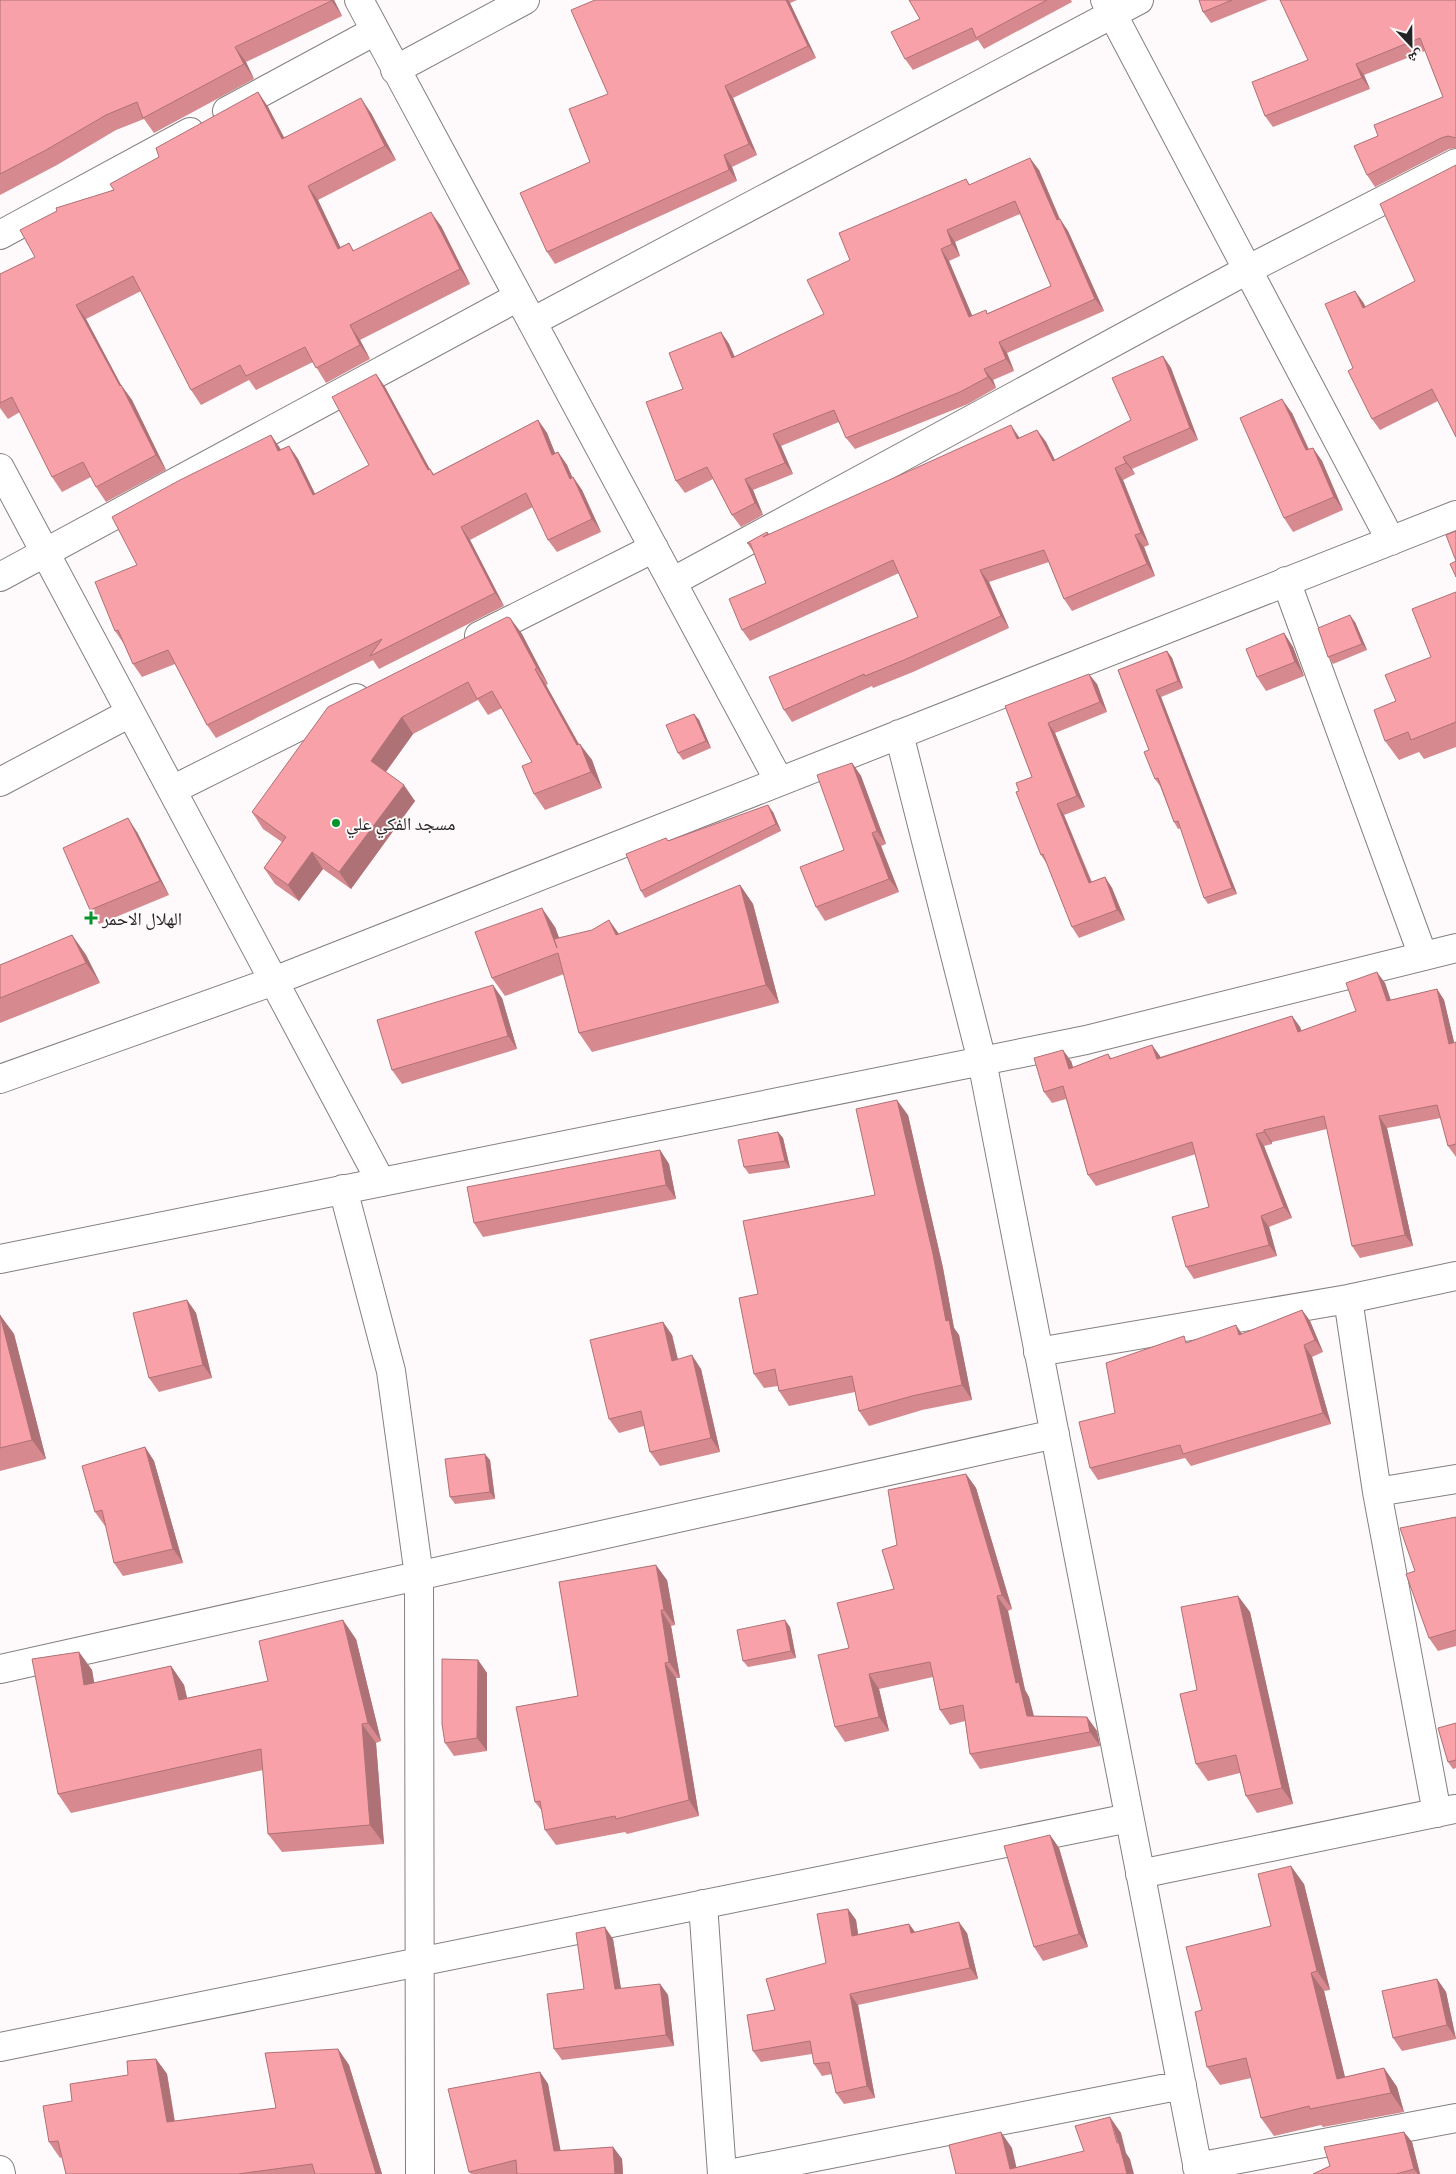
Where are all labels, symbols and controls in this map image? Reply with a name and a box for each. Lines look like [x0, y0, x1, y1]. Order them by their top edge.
north arrow [1386, 20, 1436, 70]
text: ش [1405, 46, 1427, 69]
place label: مسجد الفكي علي [346, 811, 455, 839]
marker: مسجد الفكي علي [330, 817, 342, 829]
place label: الهلال الاحمر [101, 906, 182, 930]
marker: الهلال الاحمر [84, 911, 98, 925]

